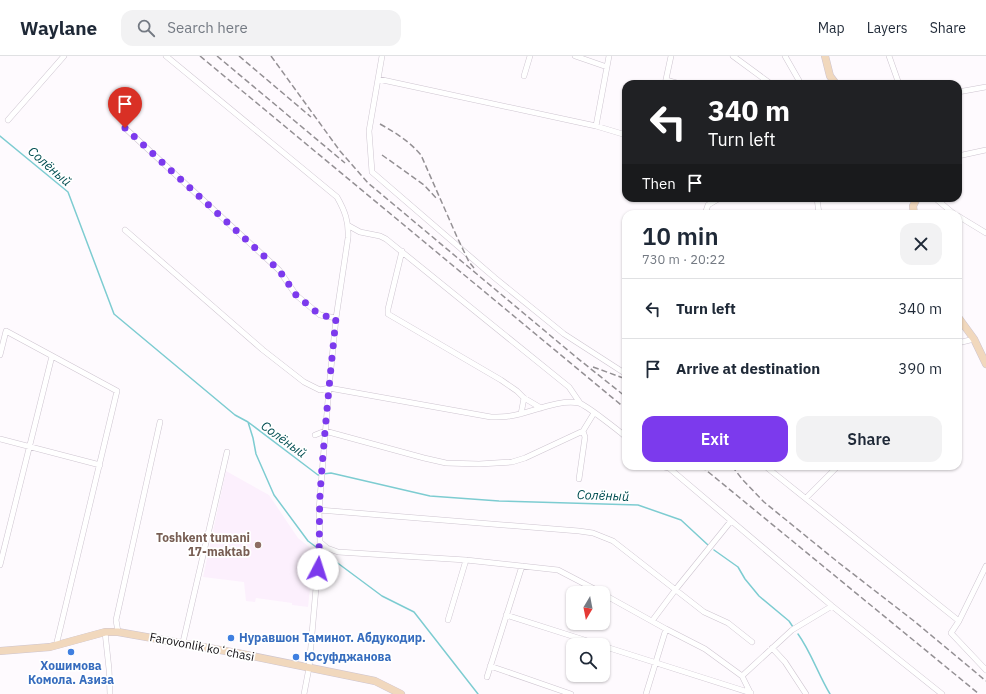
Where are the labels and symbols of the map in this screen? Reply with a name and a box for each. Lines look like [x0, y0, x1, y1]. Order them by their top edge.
pin [108, 87, 142, 128]
water label: Солёный [24, 143, 75, 190]
water label: Солёный [258, 417, 310, 462]
water label: Солёный [577, 486, 629, 505]
place label: Toshkent tumani 17-maktab [156, 530, 250, 559]
marker: Toshkent tumani 17-maktab [253, 540, 263, 550]
position arrow [297, 548, 339, 590]
north arrow [566, 586, 610, 630]
street label: Farovonlik koʻchasi [148, 629, 256, 664]
place label: Нуравшон Таминот. Абдукодир. [239, 630, 426, 645]
marker: Нуравшон Таминот. Абдукодир. [226, 633, 236, 643]
marker: Хошимова Комола. Азиза [66, 647, 76, 657]
place label: Юсуфджанова [304, 649, 391, 664]
marker: Юсуфджанова [291, 652, 301, 662]
place label: Хошимова Комола. Азиза [28, 658, 114, 687]

